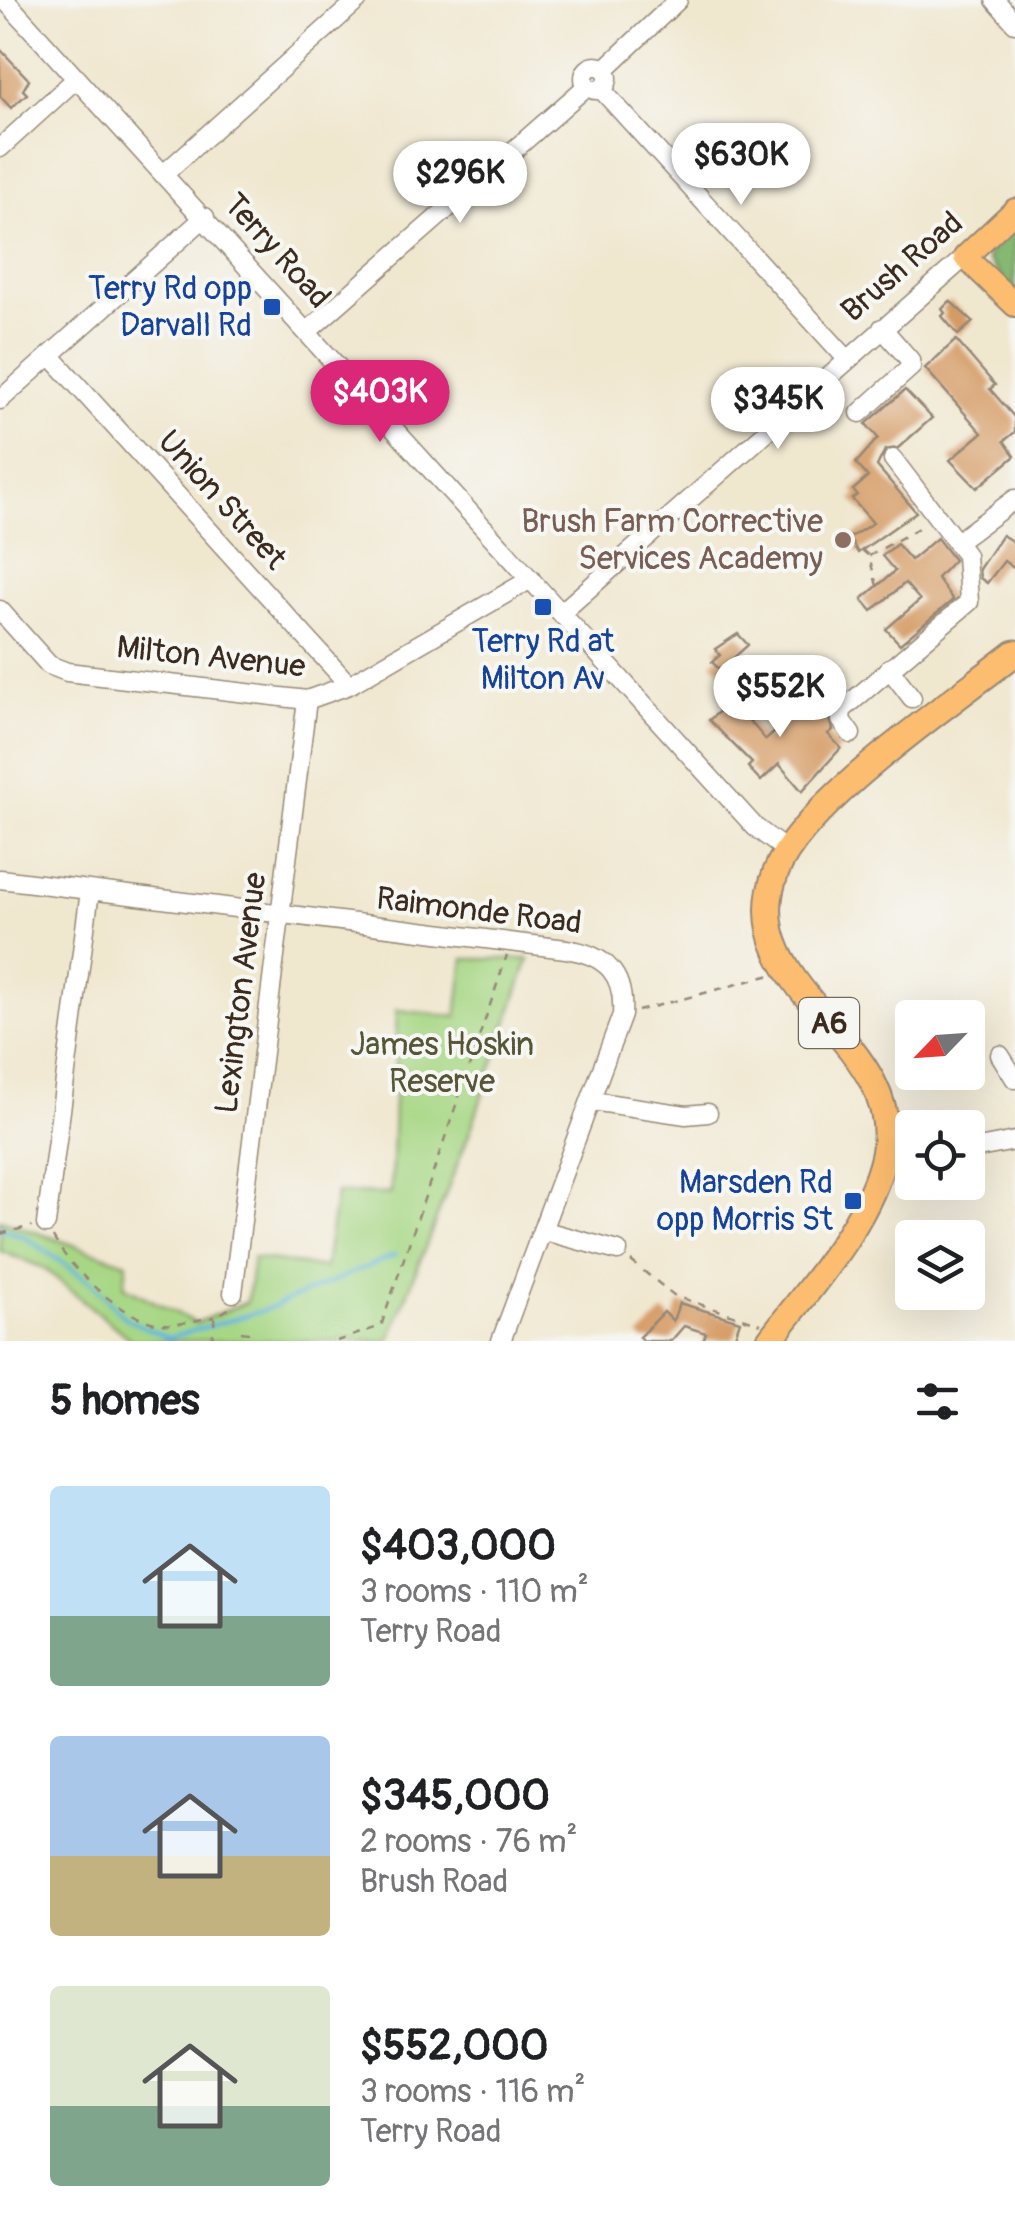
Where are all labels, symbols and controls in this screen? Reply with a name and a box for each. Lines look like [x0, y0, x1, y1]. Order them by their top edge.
pin: $630K [671, 123, 811, 208]
text: $630K [694, 135, 788, 175]
pin: $296K [390, 141, 530, 226]
text: $296K [415, 153, 505, 193]
street label: Terry Road [215, 185, 339, 317]
street label: Brush Road [833, 203, 971, 331]
place label: Terry Rd opp Darvall Rd [88, 269, 252, 346]
marker: Terry Rd opp Darvall Rd [261, 296, 283, 318]
pin: $403K [310, 360, 450, 445]
pin: $345K [708, 367, 848, 452]
text: $403K [333, 372, 427, 412]
text: $345K [733, 379, 823, 419]
street label: Union Street [149, 422, 295, 578]
place label: Brush Farm Corrective Services Academy [521, 502, 823, 579]
marker: Brush Farm Corrective Services Academy [832, 529, 854, 551]
marker: Terry Rd at Milton Av [532, 596, 554, 618]
place label: Terry Rd at Milton Av [471, 622, 615, 699]
street label: Milton Avenue [115, 627, 308, 687]
pin: $552K [710, 655, 850, 740]
text: $552K [735, 667, 825, 707]
street label: Lexington Avenue [206, 870, 276, 1116]
street label: Raimonde Road [374, 879, 584, 943]
road number: A6 [799, 998, 859, 1048]
north arrow [895, 1000, 985, 1090]
map controls [895, 1000, 985, 1310]
park label: James Hoskin Reserve [350, 1025, 534, 1102]
button: locate [895, 1110, 985, 1200]
place label: Marsden Rd opp Morris St [657, 1163, 833, 1240]
marker: Marsden Rd opp Morris St [842, 1190, 864, 1212]
button: layers [895, 1220, 985, 1310]
icon: filters [910, 1374, 965, 1429]
text: 5 homes [50, 1375, 200, 1427]
text: $403,000 [360, 1520, 556, 1572]
icon: home [130, 1526, 250, 1646]
text: 3 rooms · 110 m² [360, 1572, 589, 1612]
text: Terry Road [360, 1612, 501, 1652]
text: $345,000 [360, 1770, 550, 1822]
icon: home [130, 1776, 250, 1896]
text: 2 rooms · 76 m² [360, 1822, 577, 1862]
text: Brush Road [360, 1862, 508, 1902]
text: $552,000 [360, 2020, 549, 2072]
icon: home [130, 2026, 250, 2146]
text: 3 rooms · 116 m² [360, 2072, 585, 2112]
text: Terry Road [360, 2112, 501, 2152]

